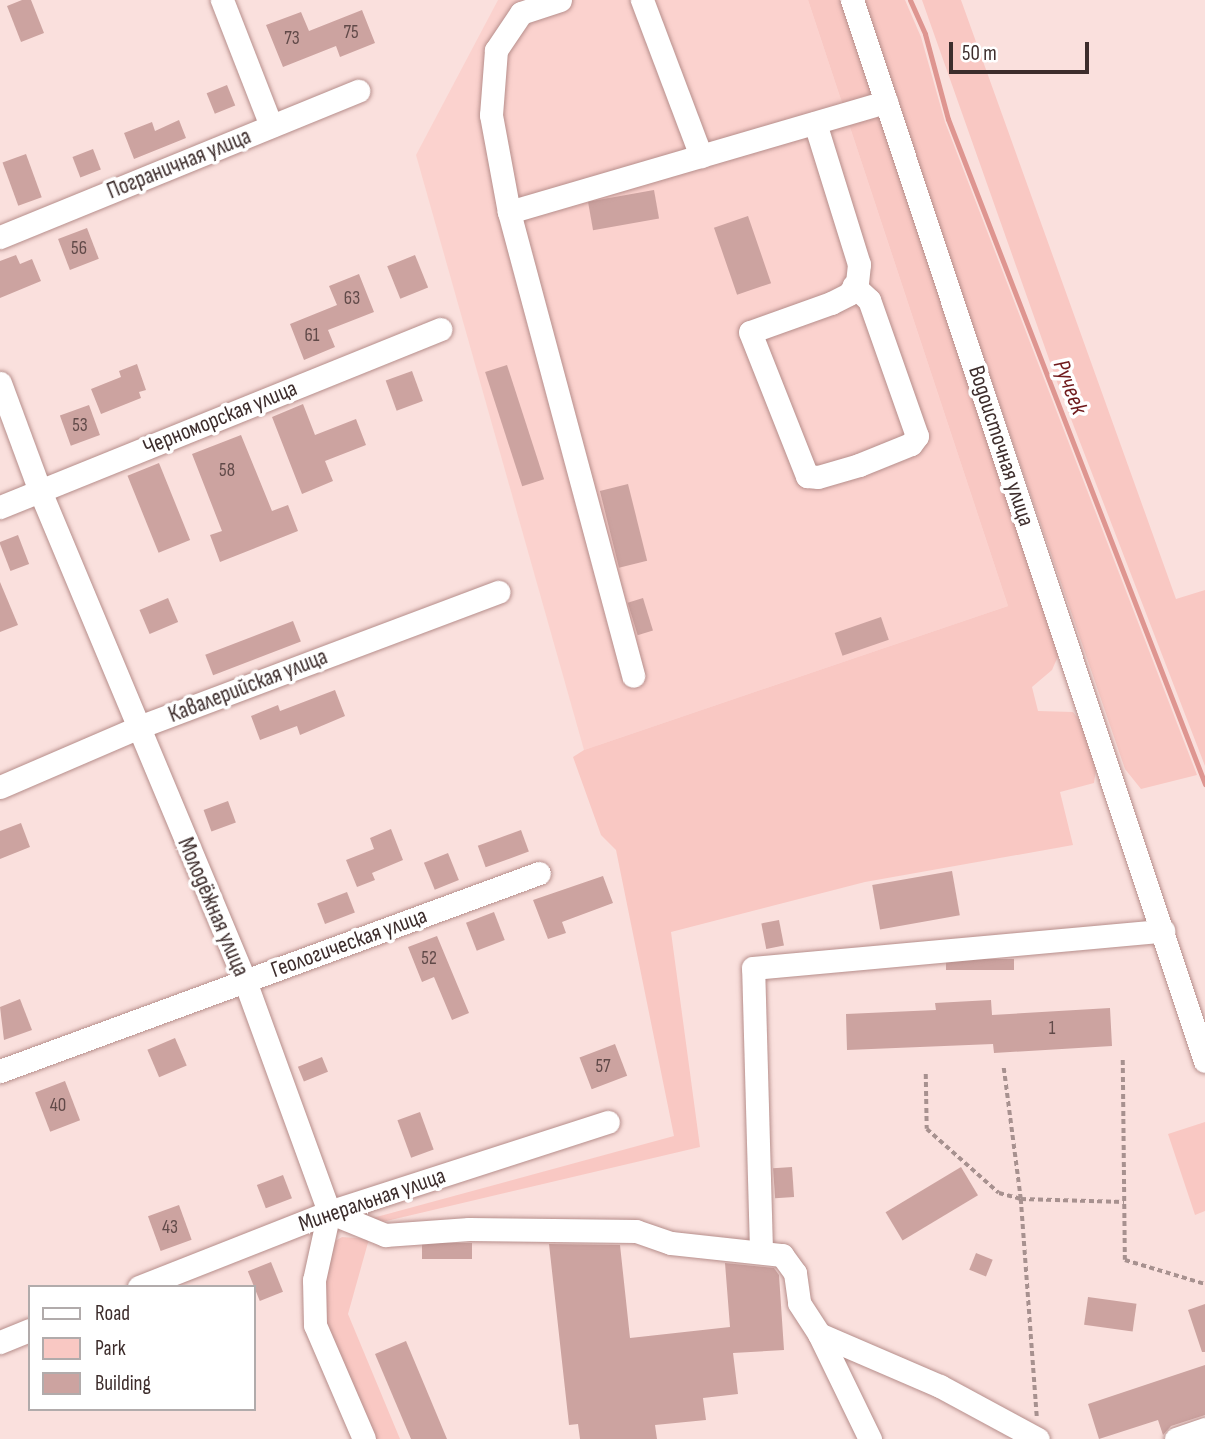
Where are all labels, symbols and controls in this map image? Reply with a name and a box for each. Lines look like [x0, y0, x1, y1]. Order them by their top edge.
house number: 75 [343, 22, 359, 44]
house number: 73 [284, 28, 300, 50]
scale bar [953, 28, 1093, 72]
text: 50 m [962, 41, 997, 66]
street label: Пограничная улица [103, 123, 255, 205]
house number: 56 [71, 238, 87, 260]
house number: 63 [344, 288, 360, 310]
house number: 61 [305, 325, 319, 347]
water label: Ручеек [1047, 356, 1093, 418]
street label: Водоисточная улица [962, 362, 1040, 530]
street label: Черноморская улица [139, 375, 301, 461]
house number: 53 [72, 415, 88, 437]
house number: 58 [219, 460, 235, 482]
street label: Кавалерийская улица [165, 643, 331, 729]
street label: Молодёжная улица [171, 833, 255, 981]
street label: Геологическая улица [267, 902, 431, 984]
house number: 52 [421, 948, 437, 970]
house number: 1 [1049, 1018, 1055, 1040]
house number: 57 [595, 1056, 611, 1078]
house number: 40 [50, 1095, 66, 1117]
street label: Минеральная улица [295, 1162, 449, 1238]
house number: 43 [162, 1217, 178, 1239]
legend [28, 1285, 256, 1411]
text: Road [95, 1301, 130, 1326]
text: Park [95, 1336, 126, 1361]
text: Building [95, 1371, 151, 1396]

